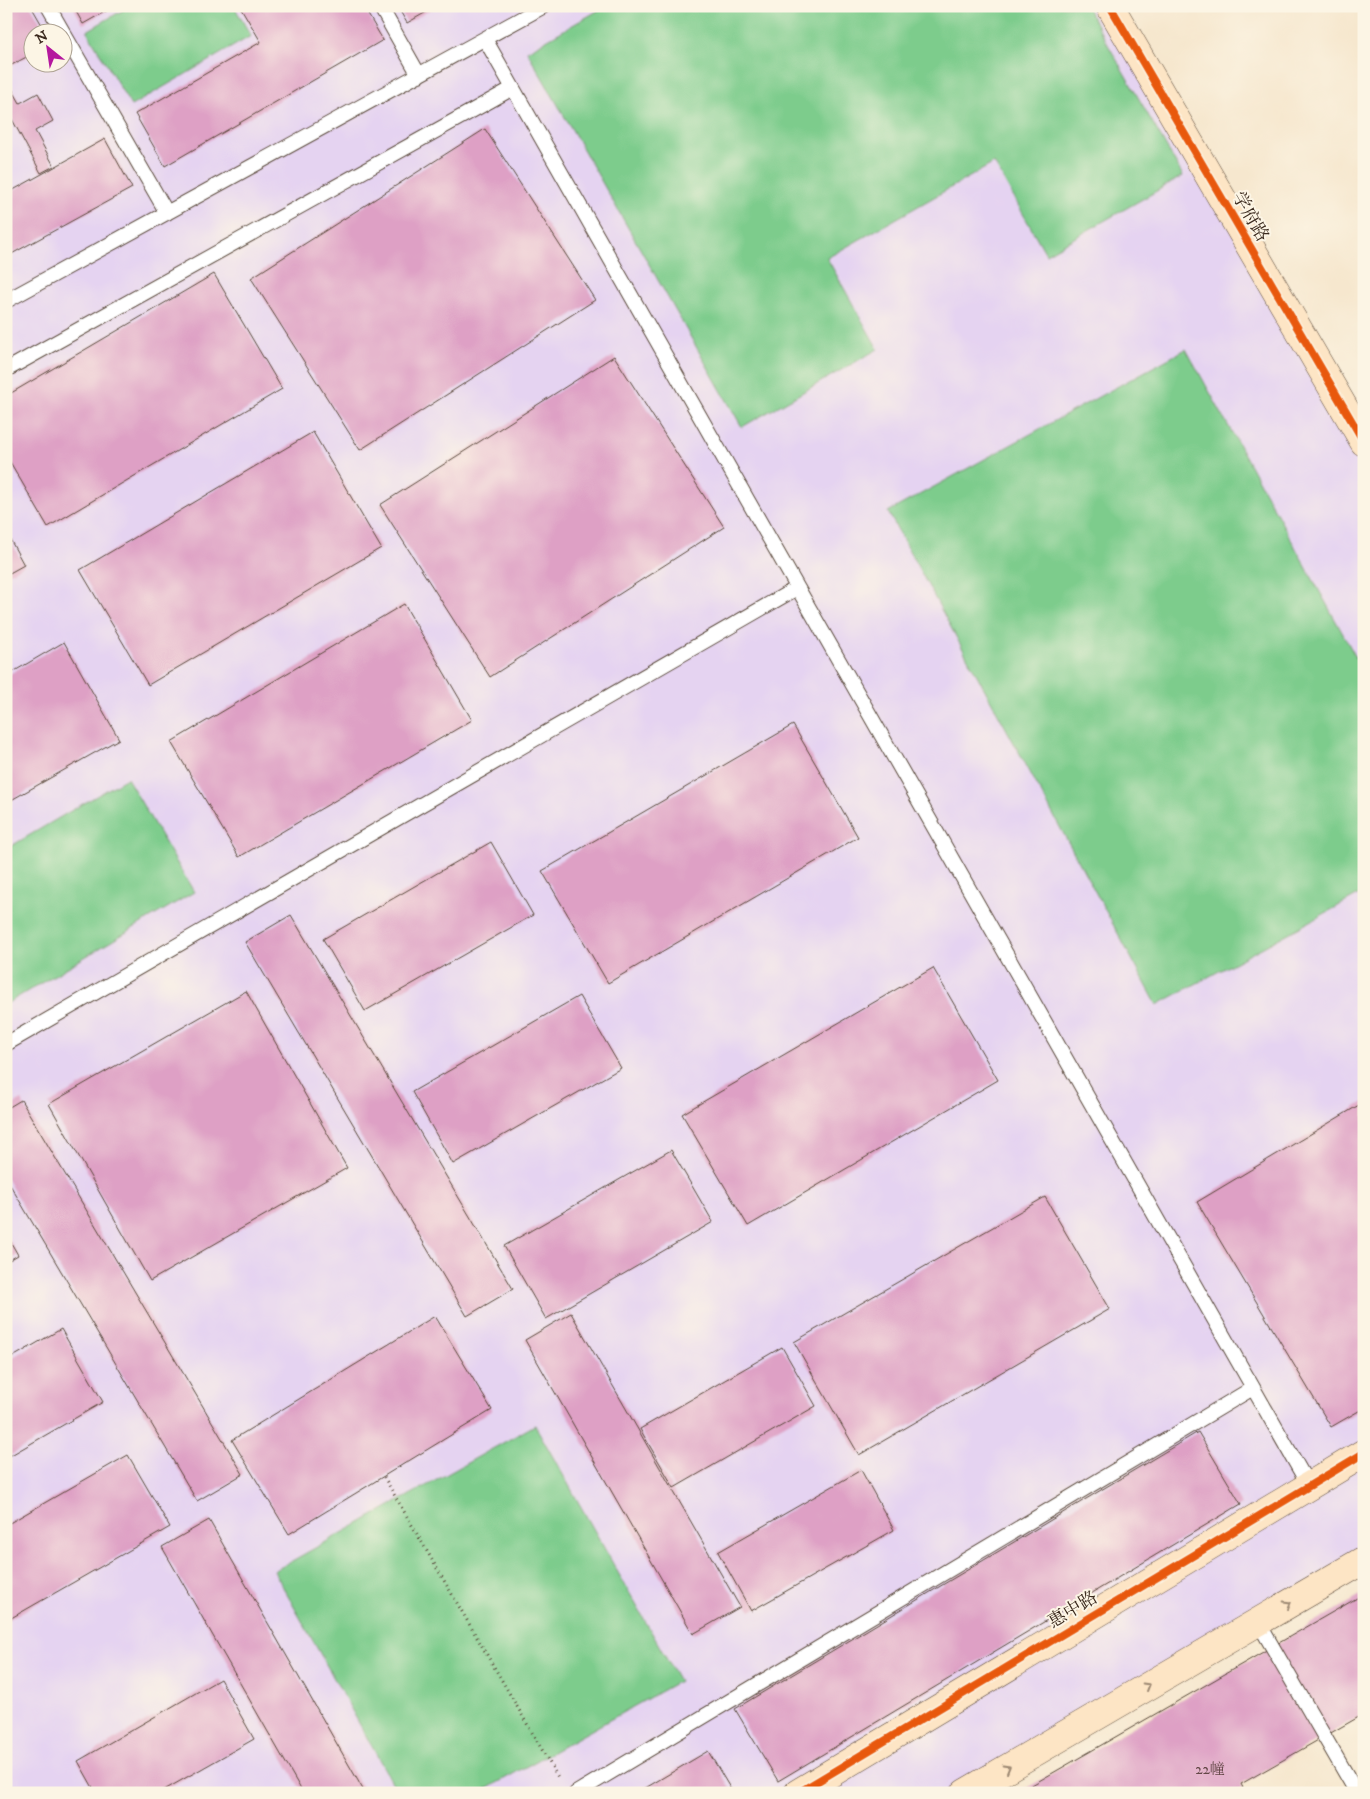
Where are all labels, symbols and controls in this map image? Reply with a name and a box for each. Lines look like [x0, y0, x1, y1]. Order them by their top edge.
north arrow [22, 22, 72, 72]
text: N [33, 27, 52, 48]
street label: 学府路 [1227, 188, 1273, 246]
street label: 惠中路 [1044, 1587, 1102, 1633]
one-way arrow [1282, 1601, 1291, 1611]
one-way arrow [1142, 1683, 1151, 1693]
house number: 22幢 [1195, 1760, 1225, 1779]
one-way arrow [1002, 1765, 1011, 1775]

